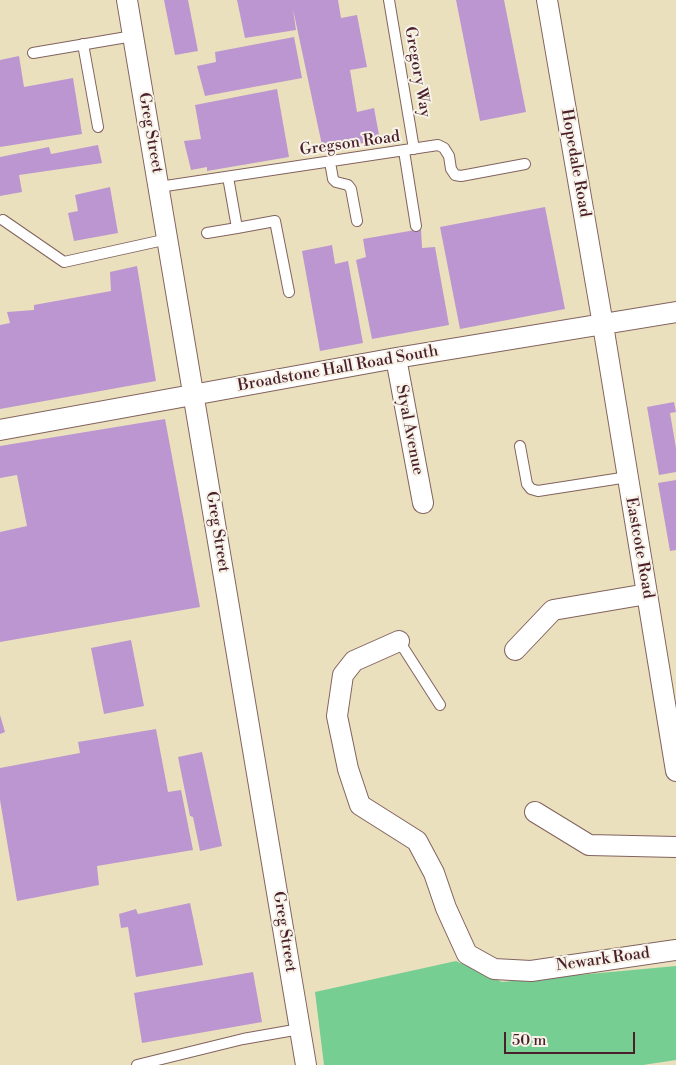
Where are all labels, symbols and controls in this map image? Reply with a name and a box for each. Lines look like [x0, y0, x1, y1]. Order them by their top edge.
street label: Gregory Way [400, 25, 434, 119]
street label: Greg Street [133, 91, 167, 175]
street label: Hopedale Road [556, 107, 594, 219]
street label: Gregson Road [299, 127, 401, 161]
street label: Broadstone Hall Road South [236, 342, 440, 396]
street label: Styal Avenue [391, 383, 427, 477]
street label: Greg Street [201, 490, 233, 574]
street label: Eastcote Road [621, 496, 657, 600]
street label: Greg Street [268, 890, 300, 974]
street label: Newark Road [555, 944, 651, 976]
scale bar [506, 1022, 637, 1054]
text: 50 m [512, 1031, 546, 1050]

